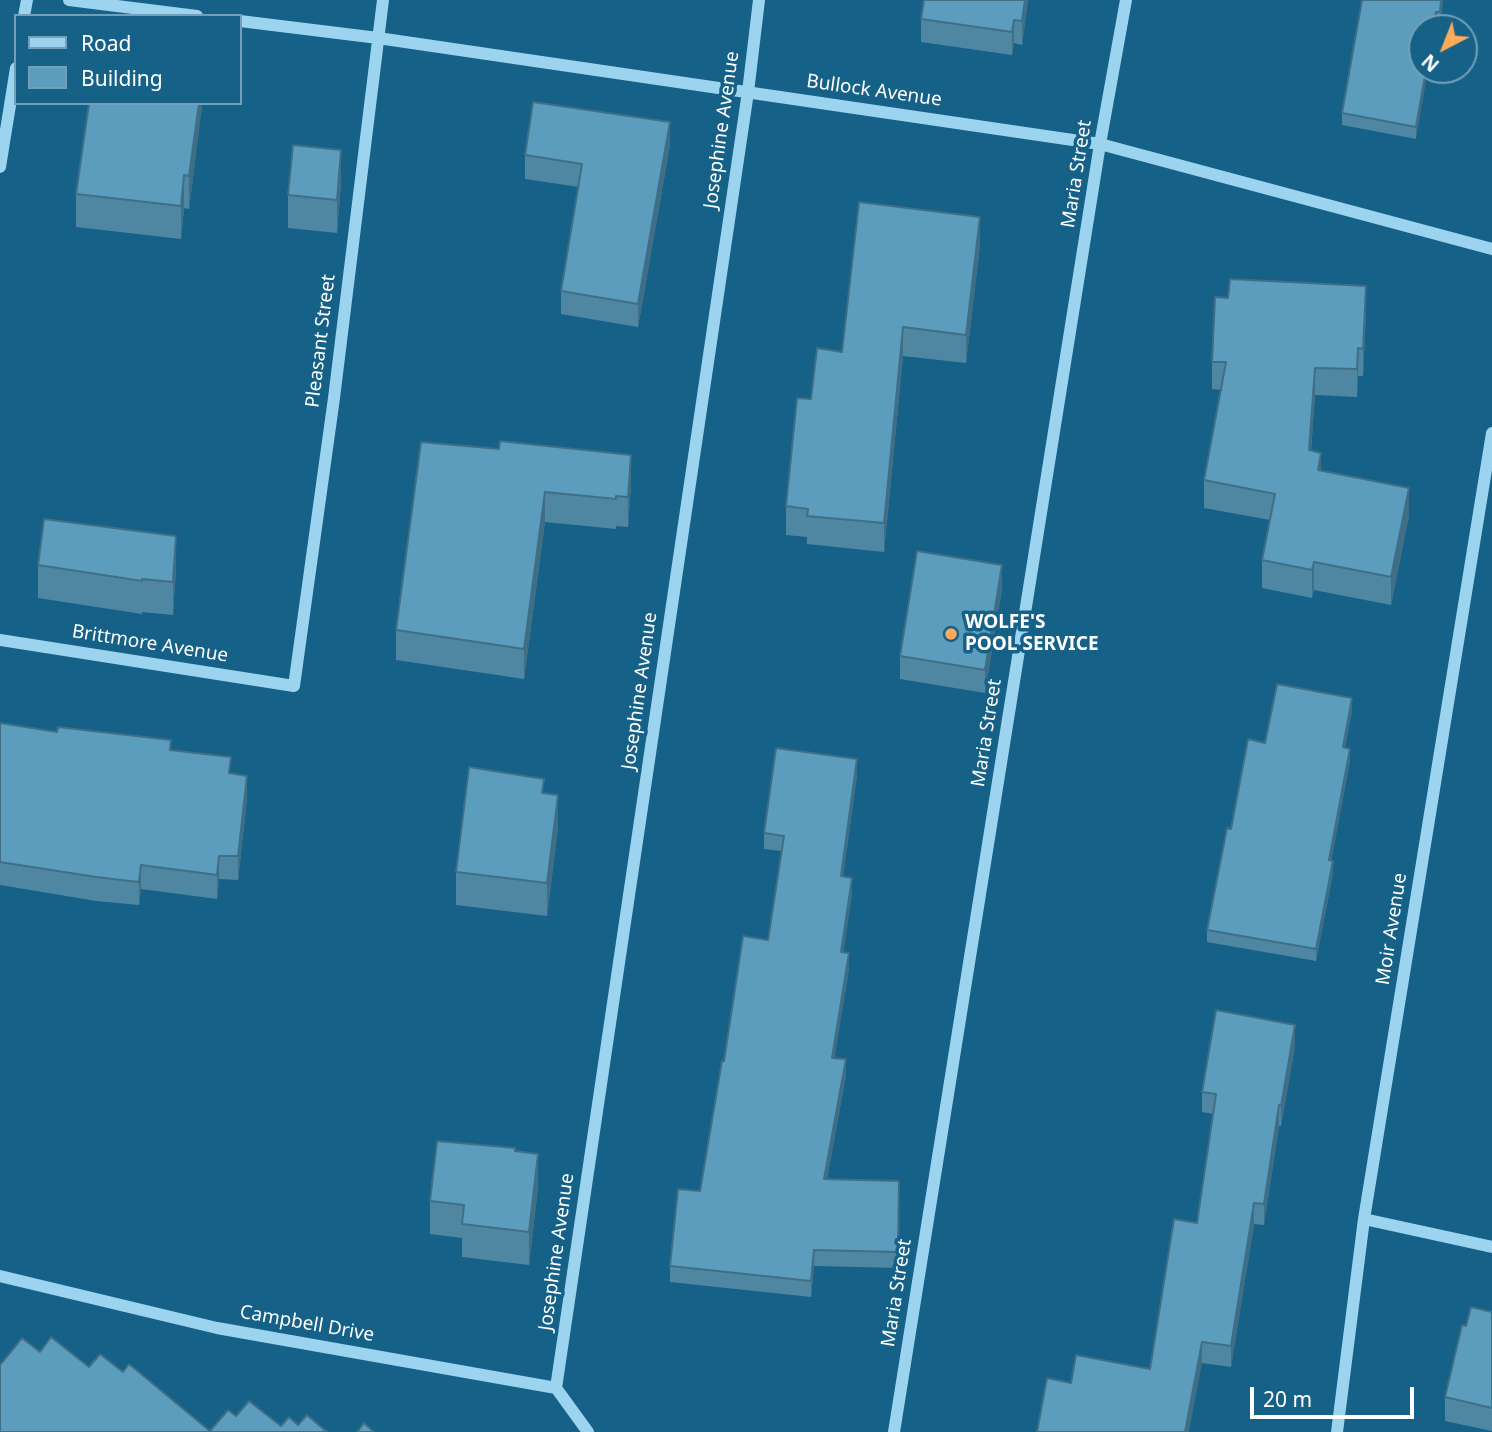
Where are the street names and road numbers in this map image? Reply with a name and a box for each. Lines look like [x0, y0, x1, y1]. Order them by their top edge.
street label: Josephine Avenue [700, 50, 744, 210]
street label: Bullock Avenue [805, 70, 943, 112]
street label: Maria Street [1057, 118, 1097, 230]
street label: Pleasant Street [302, 273, 340, 409]
street label: Josephine Avenue [618, 611, 662, 771]
street label: Brittmore Avenue [70, 620, 230, 668]
street label: Maria Street [967, 677, 1007, 789]
street label: Moir Avenue [1372, 871, 1412, 987]
street label: Josephine Avenue [535, 1172, 579, 1332]
street label: Maria Street [877, 1237, 917, 1349]
street label: Campbell Drive [238, 1301, 376, 1347]

